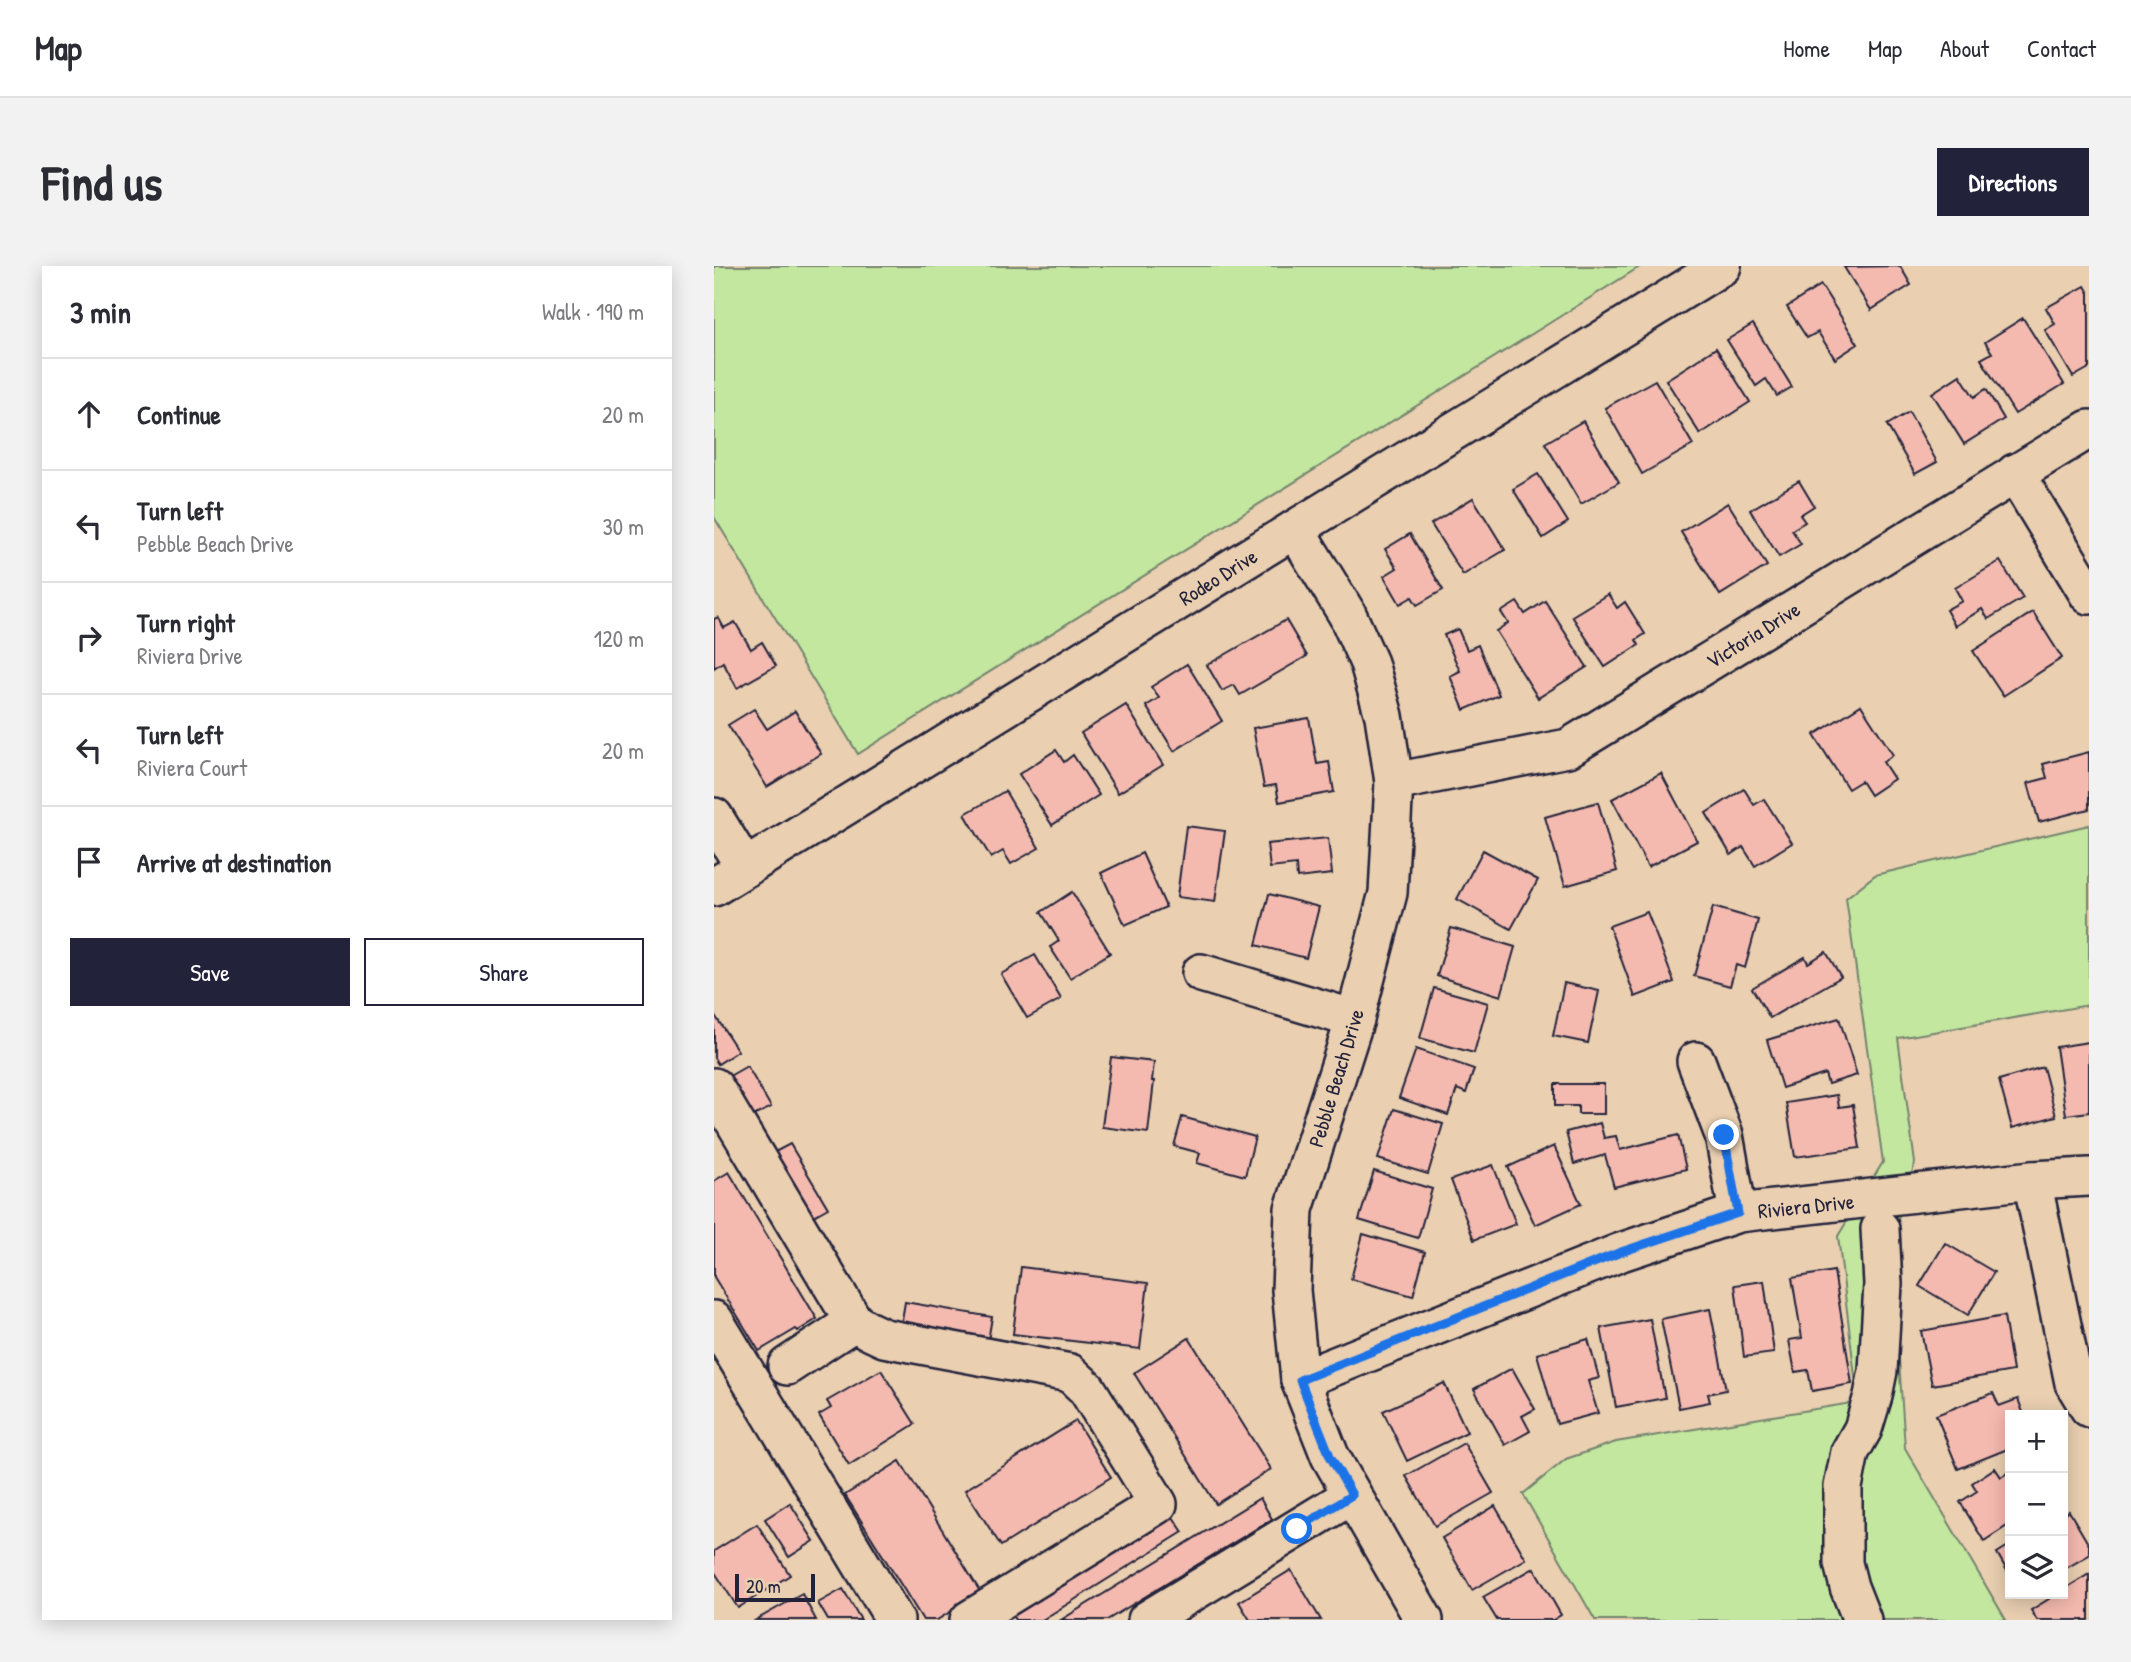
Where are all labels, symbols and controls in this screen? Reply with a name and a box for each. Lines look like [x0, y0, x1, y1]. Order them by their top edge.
text: Map [35, 26, 82, 70]
text: Home [1783, 32, 1830, 64]
text: Map [1868, 32, 1902, 64]
text: About [1940, 32, 1989, 64]
text: Contact [2027, 32, 2096, 64]
button: Directions [1937, 148, 2089, 216]
text: Find us [42, 149, 162, 215]
text: 3 min [70, 292, 131, 332]
text: Walk · 190 m [542, 296, 644, 327]
icon: ahead [70, 395, 108, 433]
text: Continue [137, 397, 221, 432]
text: 20 m [602, 399, 644, 430]
text: Turn left [137, 493, 223, 528]
icon: left [70, 507, 108, 545]
text: 30 m [602, 511, 644, 542]
text: Pebble Beach Drive [137, 528, 294, 559]
street label: Rodeo Drive [1173, 542, 1263, 612]
street label: Victoria Drive [1700, 595, 1806, 675]
text: Turn right [137, 605, 235, 640]
icon: right [70, 619, 108, 657]
text: 120 m [594, 623, 644, 654]
text: Riviera Drive [137, 640, 243, 671]
text: Turn left [137, 717, 223, 752]
icon: left [70, 731, 108, 769]
text: 20 m [602, 735, 644, 766]
text: Riviera Court [137, 752, 247, 783]
icon: arrive [70, 843, 108, 881]
text: Arrive at destination [137, 845, 332, 880]
button: Save [70, 938, 350, 1006]
button: Share [364, 938, 644, 1006]
street label: Pebble Beach Drive [1301, 1005, 1371, 1151]
route end [1708, 1119, 1739, 1150]
street label: Riviera Drive [1757, 1187, 1855, 1225]
map controls [2005, 1410, 2068, 1599]
button: + [2005, 1410, 2068, 1473]
button: − [2005, 1473, 2068, 1536]
route start [1281, 1513, 1312, 1544]
button: layers [2005, 1536, 2068, 1599]
scale bar [735, 1571, 816, 1603]
text: 20 m [746, 1573, 781, 1599]

